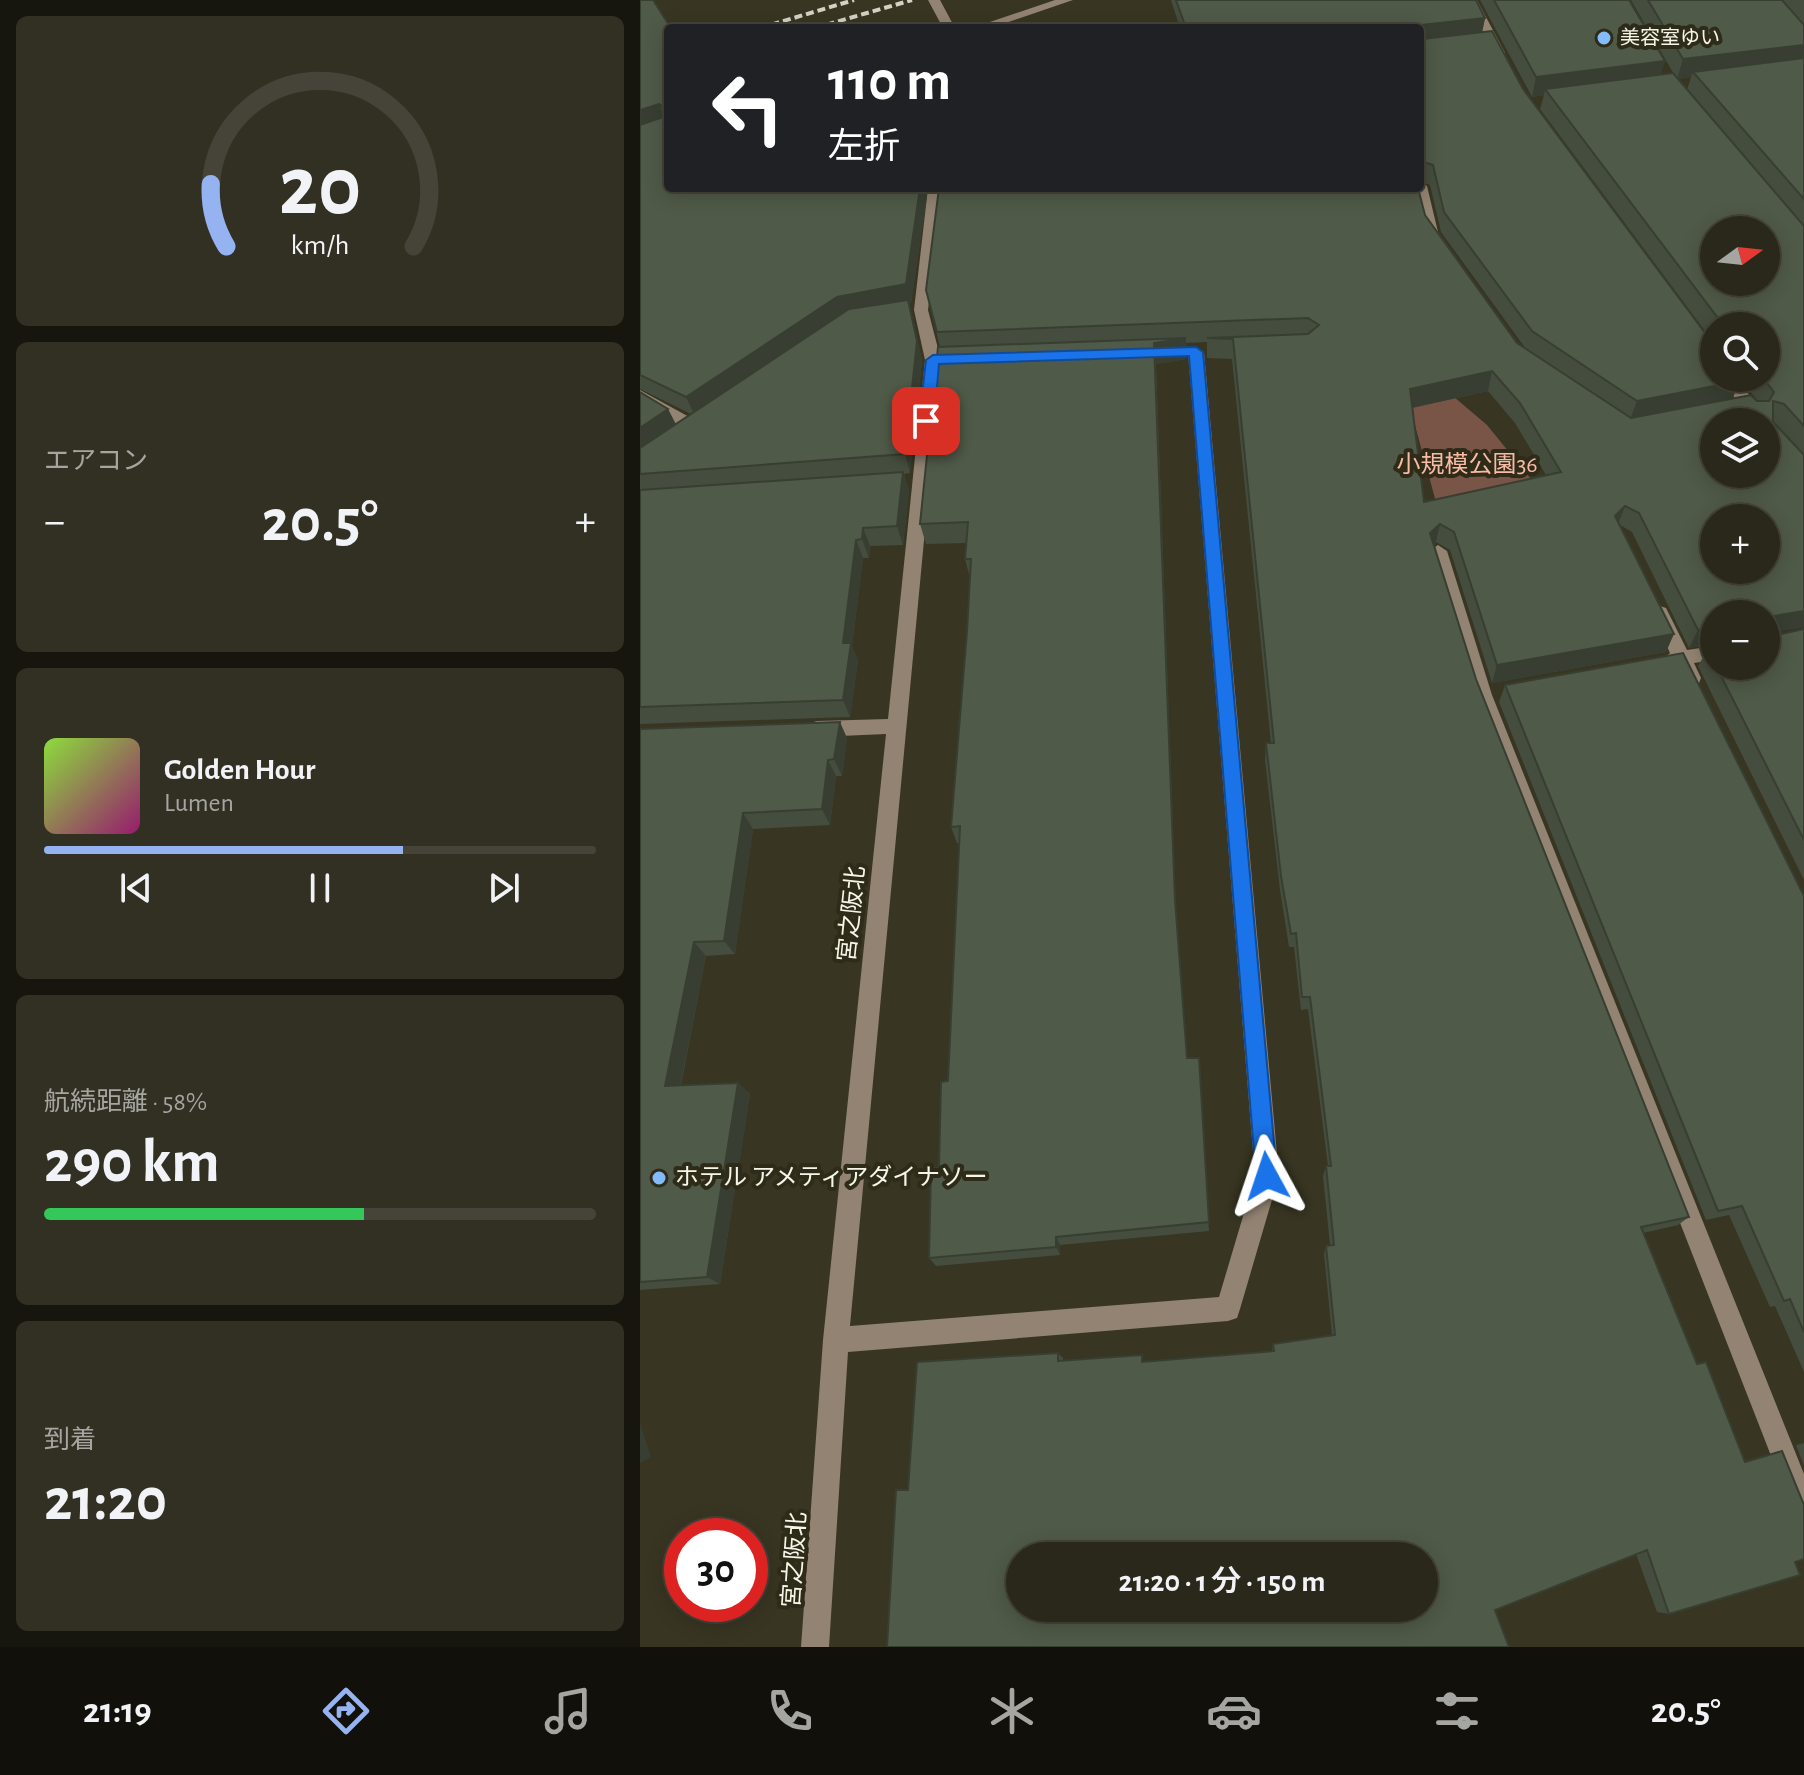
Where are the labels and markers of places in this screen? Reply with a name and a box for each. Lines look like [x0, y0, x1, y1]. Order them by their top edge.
place label: 美容室ゆい [1620, 27, 1720, 48]
marker: 美容室ゆい [1595, 29, 1613, 47]
pin [892, 387, 960, 455]
place label: ホテル アメティアダイナソー [675, 1164, 988, 1190]
marker: ホテル アメティアダイナソー [650, 1169, 668, 1187]

